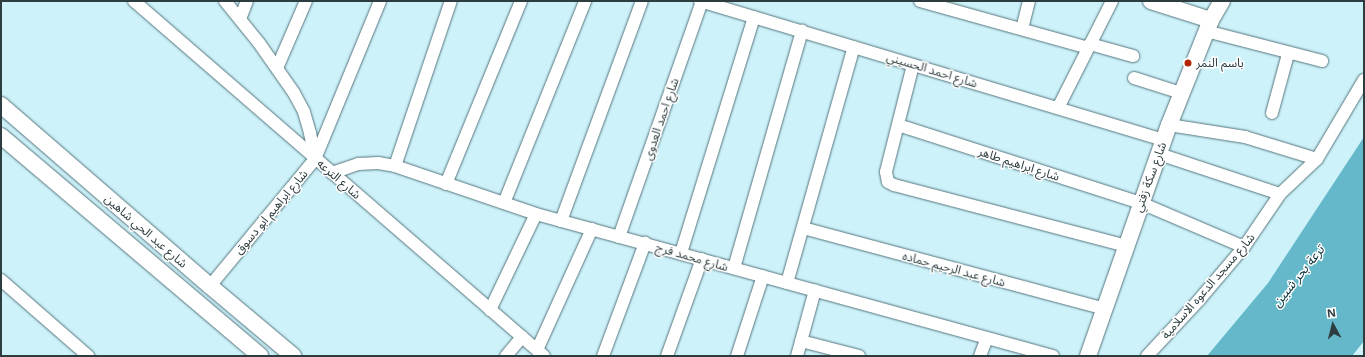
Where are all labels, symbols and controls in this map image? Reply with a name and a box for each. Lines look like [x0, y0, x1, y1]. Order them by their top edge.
street label: شارع احمد الحسيني [885, 49, 979, 91]
place label: باسم النمر [1196, 56, 1244, 70]
marker: باسم النمر [1183, 58, 1193, 68]
street label: شارع احمد العدوى [640, 76, 682, 162]
street label: شارع سكة زفتي [1131, 140, 1169, 214]
street label: شارع ابراهيم طاهر [977, 144, 1061, 184]
street label: شارع الترعه [314, 156, 364, 202]
street label: شارع ابراهيم ابو دسوق [231, 167, 311, 257]
street label: شارع عبد الحي شاهين [102, 191, 190, 271]
street label: شارع مسجد الدعوه الاسلامية [1158, 230, 1258, 342]
street label: شارع محمد فرج [654, 240, 730, 274]
water label: ترعة بحر شبين [1269, 242, 1327, 310]
street label: شارع عبد الرحيم حماده [901, 248, 1007, 290]
north arrow [1313, 305, 1353, 345]
text: N [1326, 305, 1337, 321]

